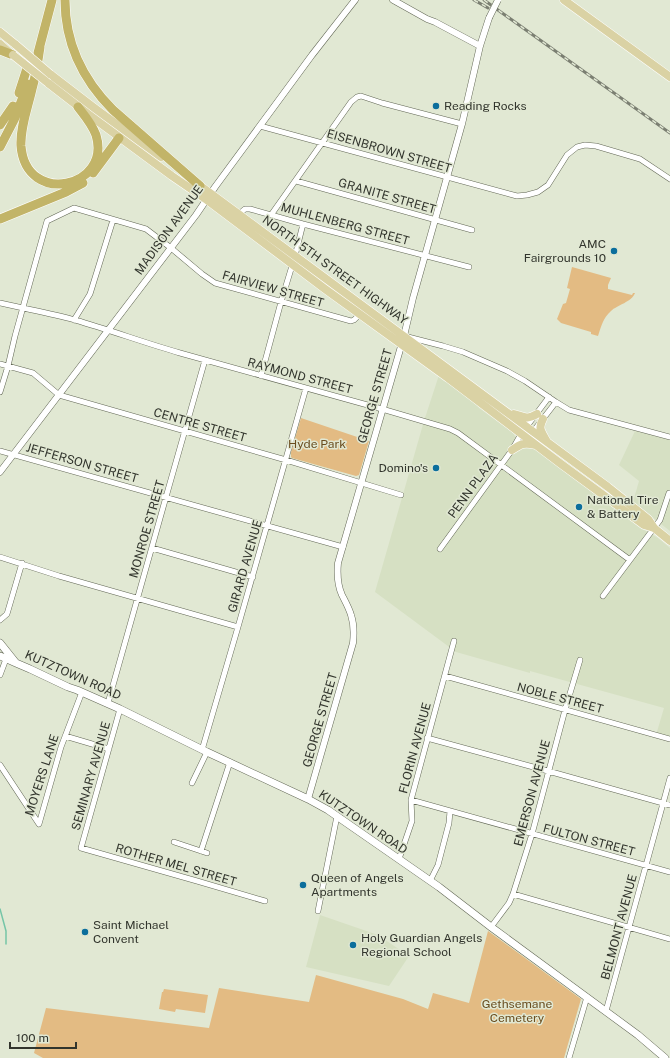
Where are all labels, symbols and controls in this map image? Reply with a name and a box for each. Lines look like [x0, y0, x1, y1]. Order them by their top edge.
place label: Reading Rocks [444, 99, 527, 113]
marker: Reading Rocks [431, 101, 441, 111]
street label: EISENBROWN STREET [325, 126, 453, 176]
street label: GRANITE STREET [337, 175, 437, 217]
street label: MADISON AVENUE [132, 183, 206, 277]
street label: MUHLENBERG STREET [279, 200, 411, 248]
street label: NORTH 5TH STREET HIGHWAY [260, 213, 411, 328]
place label: AMC Fairgrounds 10 [524, 237, 606, 265]
marker: AMC Fairgrounds 10 [609, 246, 619, 256]
street label: FAIRVIEW STREET [221, 268, 325, 310]
street label: GEORGE STREET [355, 347, 395, 445]
street label: RAYMOND STREET [246, 355, 354, 397]
street label: CENTRE STREET [152, 405, 248, 445]
park label: Hyde Park [288, 437, 346, 451]
street label: JEFFERSON STREET [24, 440, 140, 486]
street label: PENN PLAZA [445, 451, 501, 521]
place label: Domino's [378, 461, 428, 475]
marker: Domino's [431, 463, 441, 473]
street label: MONROE STREET [126, 479, 168, 579]
place label: National Tire & Battery [587, 493, 659, 521]
marker: National Tire & Battery [574, 502, 584, 512]
street label: GIRARD AVENUE [225, 518, 265, 614]
street label: KUTZTOWN ROAD [23, 647, 123, 703]
street label: GEORGE STREET [300, 671, 340, 769]
street label: NOBLE STREET [515, 680, 605, 716]
street label: FLORIN AVENUE [396, 701, 434, 795]
street label: SEMINARY AVENUE [69, 720, 113, 832]
street label: MOYERS LANE [22, 732, 62, 818]
street label: EMERSON AVENUE [511, 738, 553, 848]
street label: KUTZTOWN ROAD [316, 787, 410, 857]
street label: FULTON STREET [542, 821, 636, 859]
street label: ROTHER MEL STREET [114, 841, 238, 889]
place label: Queen of Angels Apartments [311, 871, 403, 899]
street label: BELMONT AVENUE [598, 873, 640, 981]
marker: Queen of Angels Apartments [298, 880, 308, 890]
place label: Saint Michael Convent [93, 918, 169, 946]
marker: Saint Michael Convent [80, 927, 90, 937]
place label: Holy Guardian Angels Regional School [361, 931, 482, 959]
marker: Holy Guardian Angels Regional School [348, 940, 358, 950]
park label: Gethsemane Cemetery [482, 997, 552, 1025]
scale bar [10, 1024, 76, 1050]
text: 100 m [16, 1031, 49, 1045]

